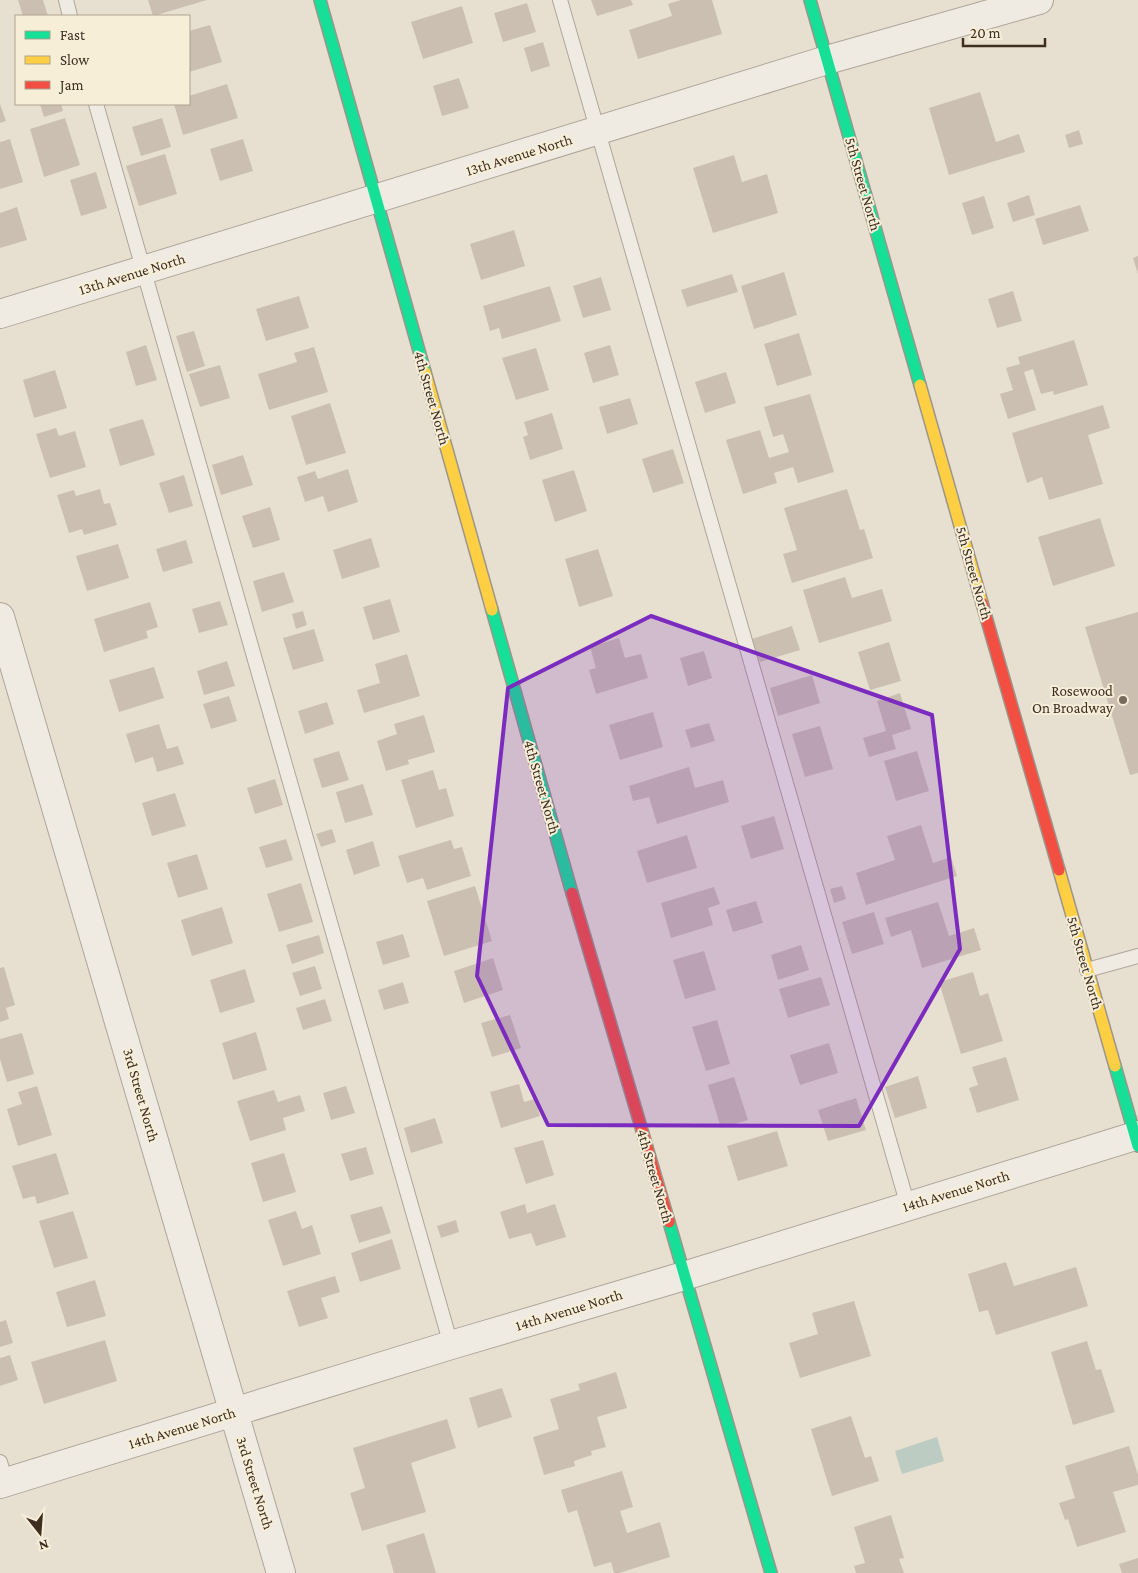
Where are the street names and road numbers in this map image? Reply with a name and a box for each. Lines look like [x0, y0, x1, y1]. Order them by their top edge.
street label: 13th Avenue North [464, 131, 574, 179]
street label: 5th Street North [842, 135, 884, 233]
street label: 13th Avenue North [77, 250, 187, 298]
street label: 4th Street North [411, 349, 453, 447]
street label: 5th Street North [953, 524, 995, 622]
street label: 4th Street North [521, 738, 563, 836]
street label: 5th Street North [1064, 914, 1106, 1012]
street label: 3rd Street North [120, 1046, 162, 1144]
street label: 4th Street North [634, 1127, 676, 1225]
street label: 14th Avenue North [901, 1167, 1011, 1215]
street label: 14th Avenue North [514, 1286, 624, 1334]
street label: 14th Avenue North [127, 1404, 237, 1452]
street label: 3rd Street North [233, 1435, 277, 1531]

